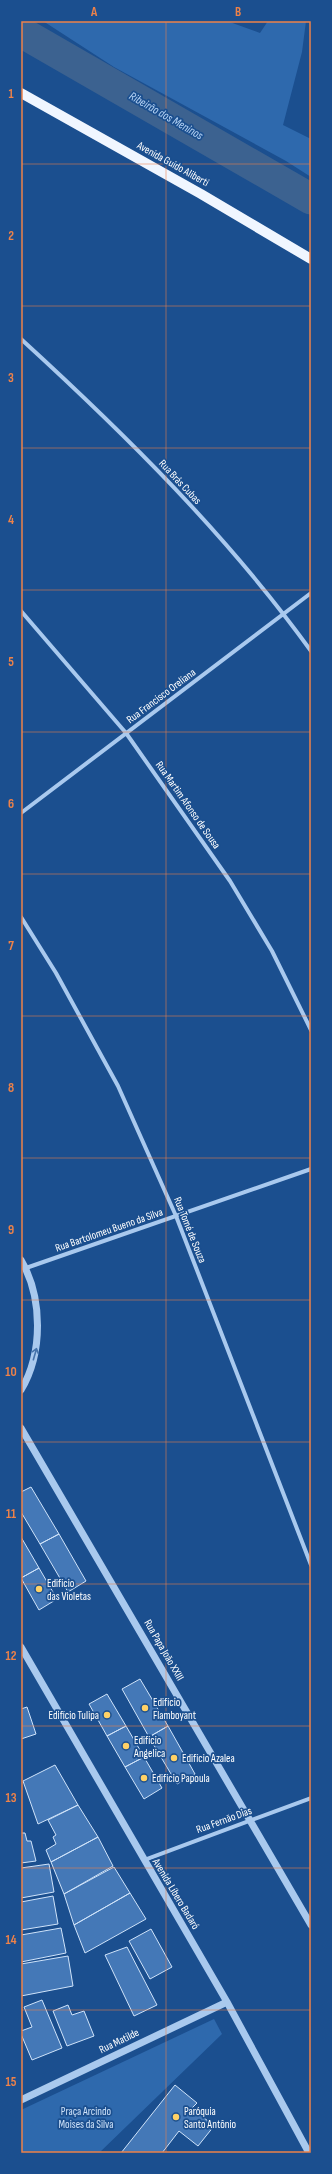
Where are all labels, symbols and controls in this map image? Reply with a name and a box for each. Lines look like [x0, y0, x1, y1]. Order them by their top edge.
text: A [90, 4, 98, 20]
text: B [235, 4, 241, 20]
text: 1 [8, 86, 14, 102]
water label: Ribeirão dos Meninos [126, 89, 206, 144]
street label: Avenida Guido Aliberti [134, 138, 211, 189]
text: 2 [8, 228, 14, 244]
text: 3 [8, 370, 14, 386]
street label: Rua Brás Cubas [156, 457, 204, 507]
text: 4 [8, 512, 14, 528]
text: 5 [8, 654, 14, 670]
street label: Rua Francisco Oreliana [124, 666, 198, 726]
street label: Rua Martim Afonso de Sousa [153, 759, 223, 851]
text: 6 [8, 796, 14, 812]
text: 7 [8, 938, 14, 954]
text: 8 [8, 1080, 14, 1096]
street label: Rua Tomé de Souza [171, 1195, 209, 1265]
street label: Rua Bartolomeu Bueno da Silva [53, 1205, 165, 1255]
text: 9 [8, 1222, 14, 1238]
one-way arrow [32, 1347, 39, 1360]
text: 10 [5, 1364, 17, 1380]
text: 11 [6, 1506, 16, 1522]
place label: Edifício das Violetas [47, 1577, 91, 1603]
marker: Edifício das Violetas [34, 1584, 44, 1594]
street label: Rua Papa João XXIII [141, 1617, 187, 1683]
text: 12 [6, 1648, 17, 1664]
place label: Edifício Flamboyant [153, 1696, 197, 1722]
marker: Edifício Flamboyant [140, 1703, 150, 1713]
place label: Edifício Tulipa [49, 1709, 99, 1722]
marker: Edifício Tulipa [102, 1710, 112, 1720]
place label: Edifício Angelica [133, 1734, 165, 1760]
marker: Edifício Angelica [121, 1741, 131, 1751]
place label: Edifício Azalea [182, 1752, 235, 1765]
marker: Edifício Azalea [169, 1753, 179, 1763]
place label: Edifício Papoula [152, 1772, 210, 1785]
marker: Edifício Papoula [139, 1773, 149, 1783]
text: 13 [6, 1790, 17, 1806]
street label: Rua Fernão Dias [194, 1804, 254, 1836]
street label: Avenida Líbero Badaró [149, 1855, 203, 1932]
text: 14 [5, 1932, 17, 1948]
street label: Rua Matilde [97, 2026, 141, 2056]
text: 15 [6, 2074, 17, 2090]
park label: Praça Arcindo Moises da Silva [59, 2105, 113, 2131]
place label: Paróquia Santo Antônio [184, 2105, 237, 2131]
marker: Paróquia Santo Antônio [171, 2112, 181, 2122]

